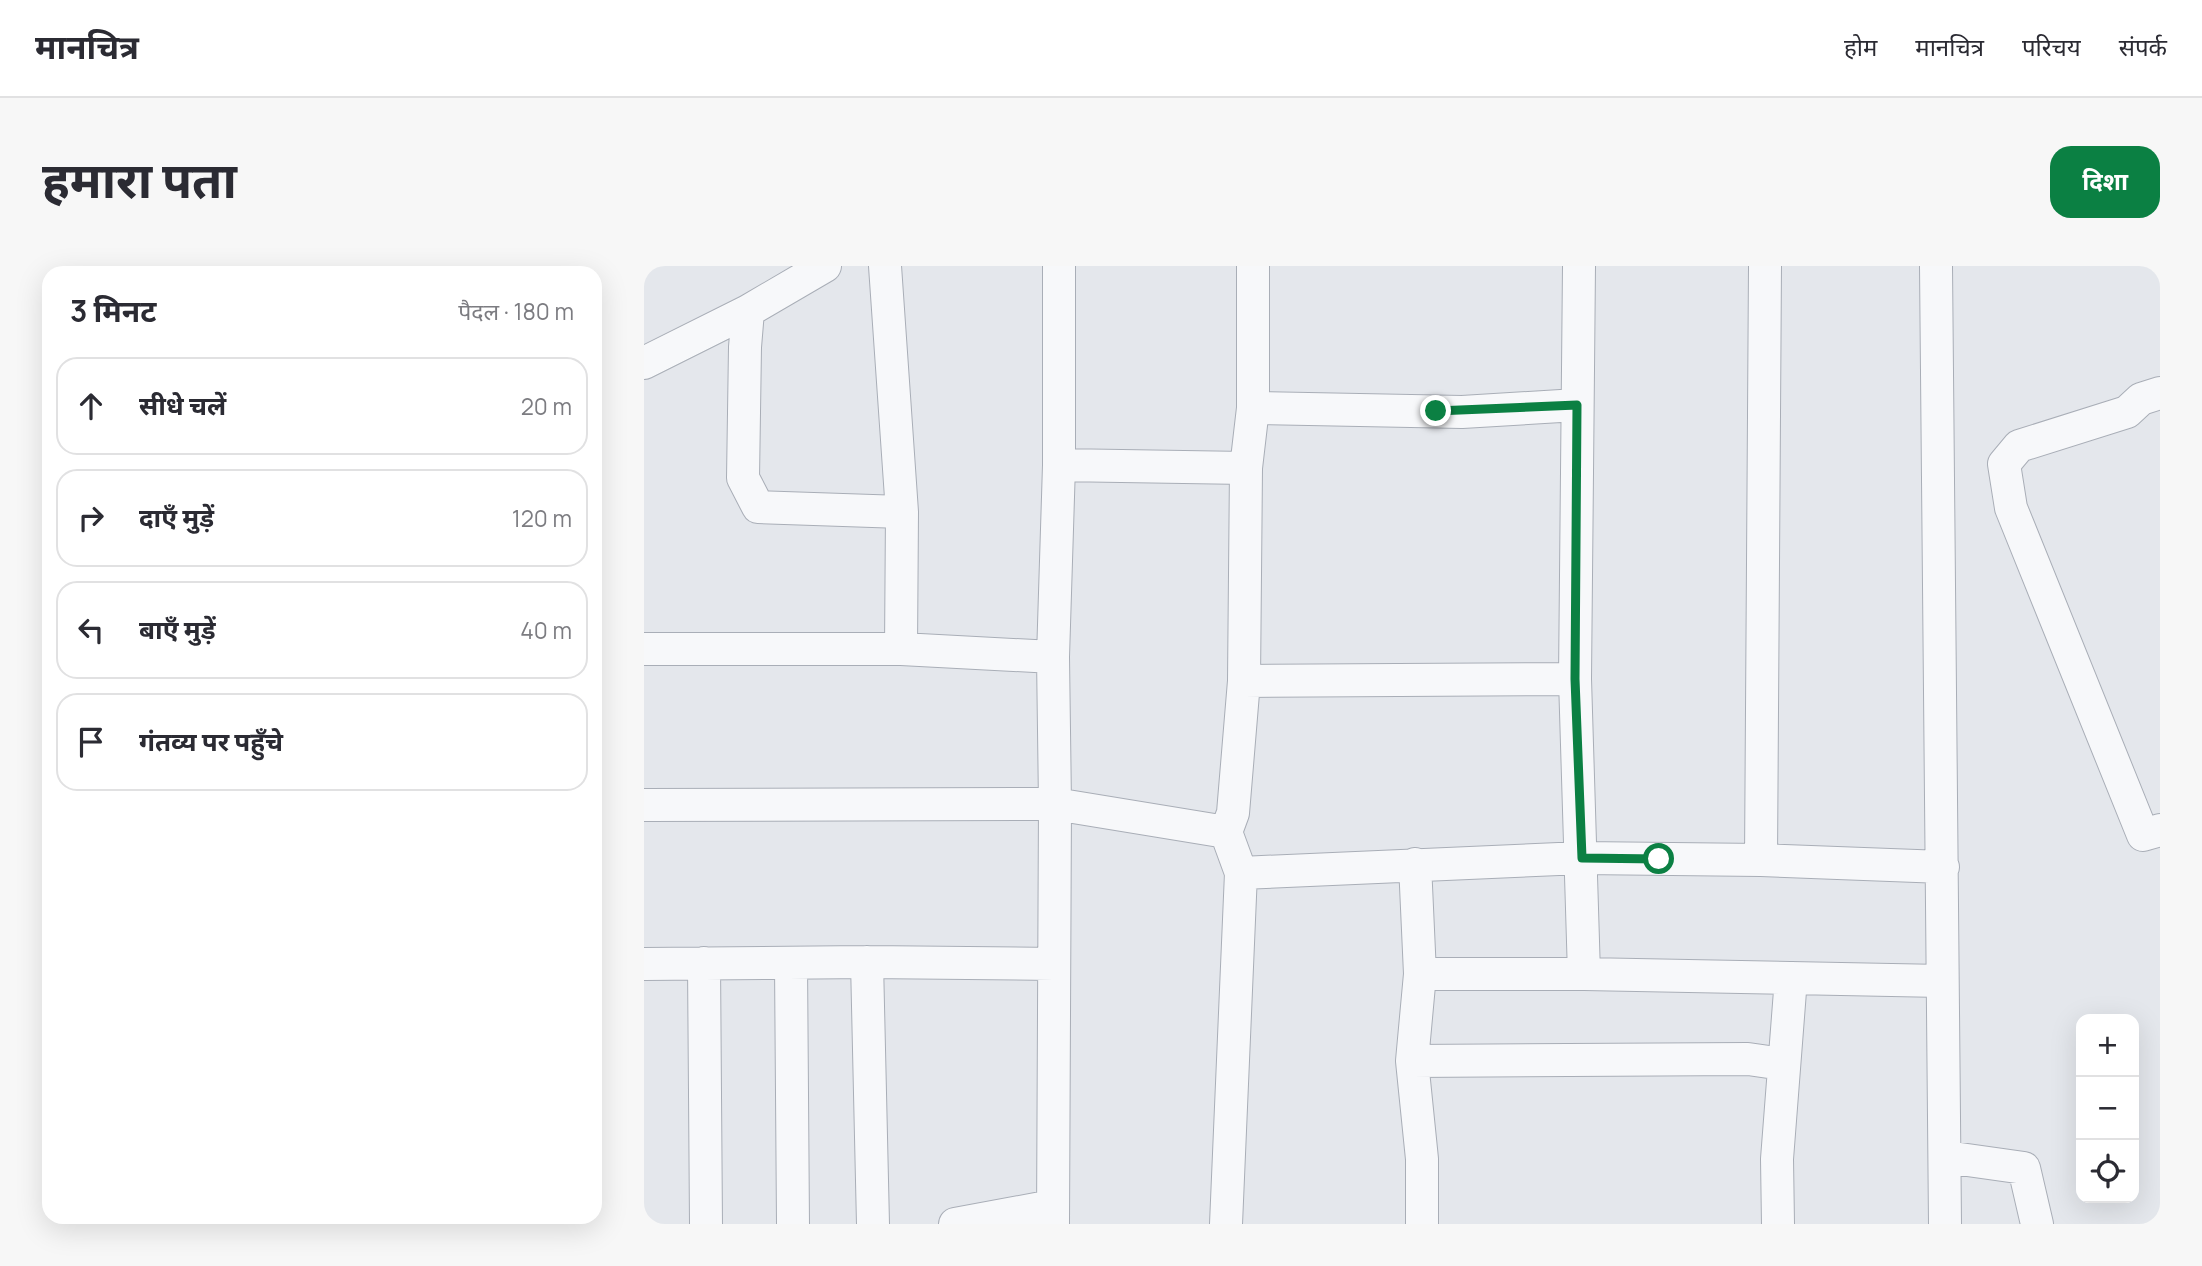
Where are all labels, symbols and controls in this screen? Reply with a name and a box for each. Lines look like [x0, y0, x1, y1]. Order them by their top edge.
text: मानचित्र [35, 24, 139, 69]
text: होम [1844, 30, 1877, 63]
text: मानचित्र [1915, 30, 1984, 63]
text: परिचय [2022, 30, 2081, 63]
text: संपर्क [2119, 30, 2167, 63]
text: हमारा पता [42, 146, 237, 213]
button: दिशा [2050, 146, 2160, 218]
text: 3 मिनट [70, 290, 156, 331]
text: पैदल · 180 m [458, 295, 574, 327]
icon: ahead [72, 387, 110, 425]
text: सीधे चलें [139, 387, 226, 423]
text: 20 m [521, 390, 572, 422]
route end [1420, 395, 1451, 426]
icon: right [72, 499, 110, 537]
text: दाएँ मुड़ें [139, 499, 214, 535]
text: 120 m [512, 502, 572, 534]
icon: left [72, 611, 110, 649]
text: बाएँ मुड़ें [139, 611, 216, 647]
text: 40 m [520, 614, 572, 646]
icon: arrive [72, 723, 110, 761]
text: गंतव्य पर पहुँचे [139, 723, 283, 759]
route start [1643, 843, 1674, 874]
map controls [2076, 1014, 2139, 1203]
button: + [2076, 1014, 2139, 1077]
button: − [2076, 1077, 2139, 1140]
button: locate [2076, 1140, 2139, 1203]

